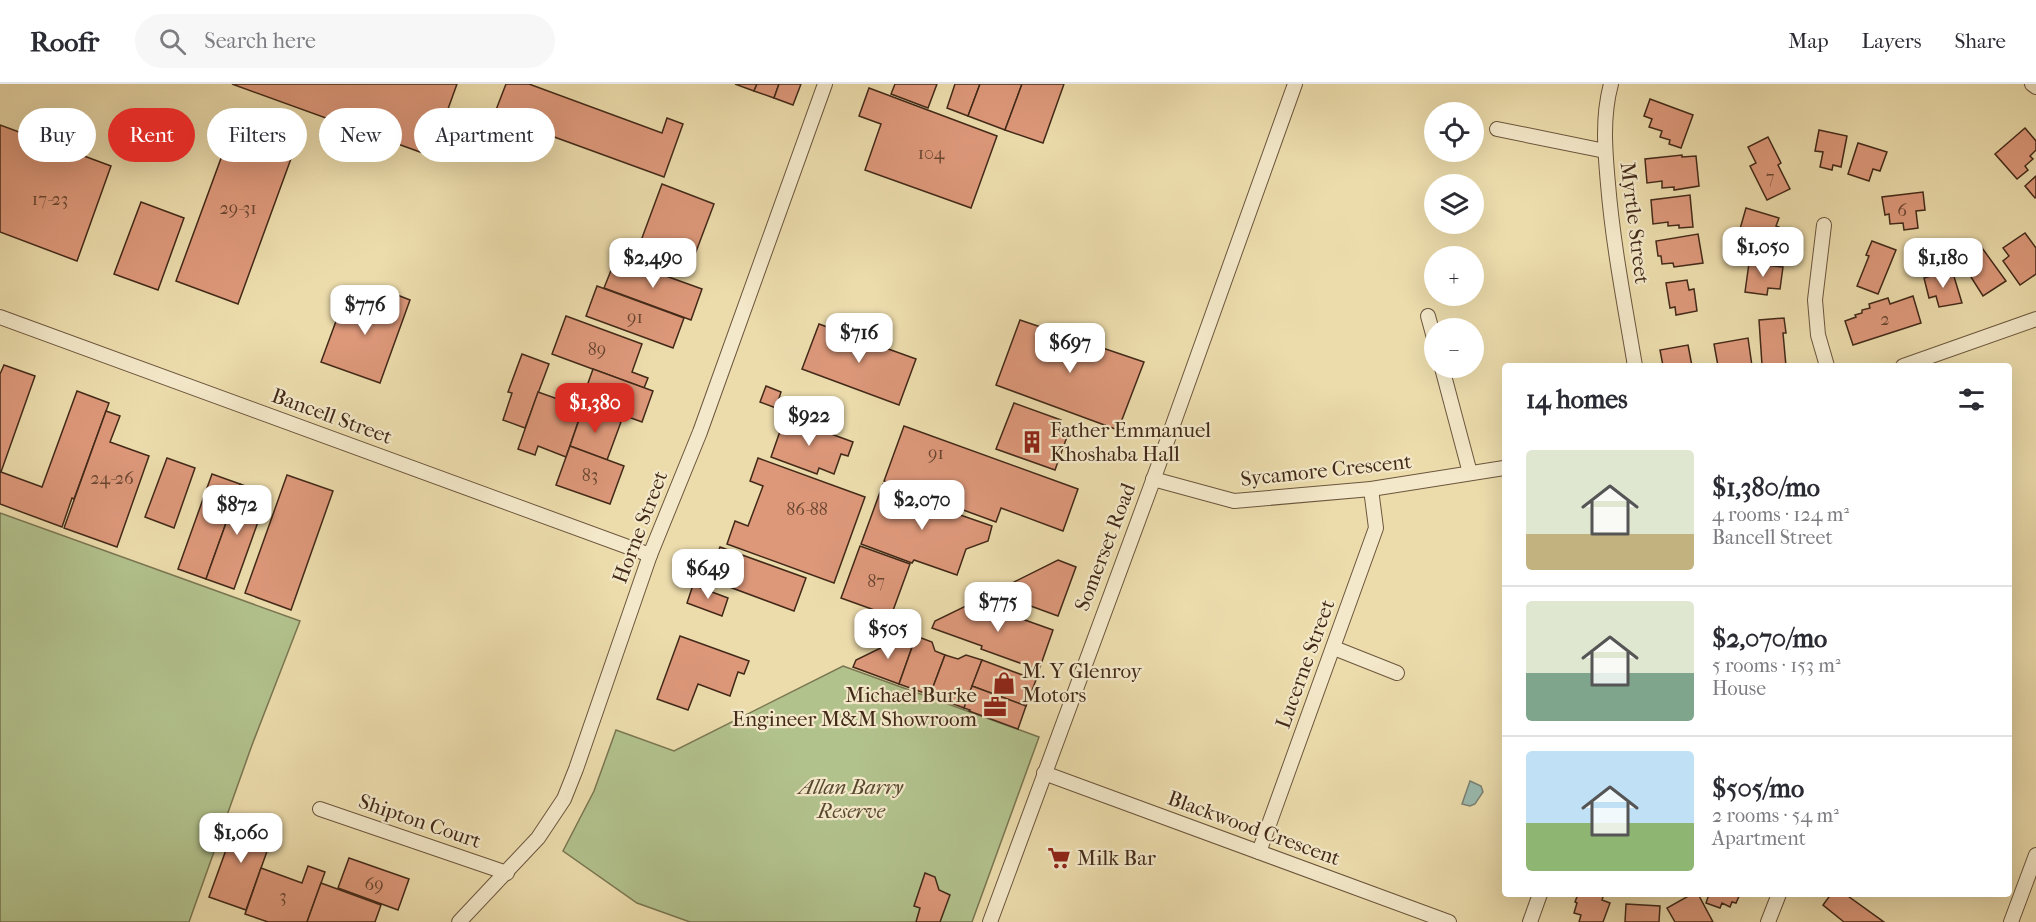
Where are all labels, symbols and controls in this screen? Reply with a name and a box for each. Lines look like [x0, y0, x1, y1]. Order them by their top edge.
search box [135, 14, 555, 68]
text: Roofr [30, 25, 99, 58]
icon: search [156, 25, 189, 58]
text: Search here [204, 28, 316, 54]
text: Map [1788, 29, 1829, 53]
text: Layers [1862, 29, 1921, 53]
text: Share [1954, 29, 2006, 53]
map controls [1424, 102, 1484, 378]
button: locate [1424, 102, 1484, 162]
chip: Buy [18, 108, 96, 162]
chip: Rent [108, 108, 195, 162]
chip: Filters [207, 108, 307, 162]
chip: New [319, 108, 402, 162]
chip: Apartment [414, 108, 555, 162]
house number: 104 [918, 143, 945, 164]
street label: Myrtle Street [1616, 161, 1654, 286]
house number: 7 [1766, 167, 1775, 188]
button: layers [1424, 174, 1484, 234]
house number: 17-23 [32, 189, 68, 210]
house number: 29-31 [219, 198, 257, 219]
house number: 6 [1897, 200, 1907, 221]
pin: $1,050 [1714, 227, 1812, 278]
text: $1,050 [1737, 235, 1789, 258]
pin: $2,490 [604, 238, 702, 289]
pin: $1,180 [1894, 238, 1992, 289]
text: $2,490 [623, 246, 683, 269]
button: + [1424, 246, 1484, 306]
text: $1,180 [1918, 246, 1968, 269]
pin: $776 [329, 285, 401, 336]
text: $776 [344, 293, 386, 316]
house number: 91 [627, 307, 643, 328]
house number: 2 [1880, 309, 1890, 330]
pin: $716 [823, 313, 895, 364]
button: − [1424, 318, 1484, 378]
text: $716 [840, 321, 878, 344]
pin: $697 [1034, 323, 1106, 374]
text: $697 [1049, 331, 1091, 354]
house number: 89 [588, 339, 606, 360]
street label: Bancell Street [268, 383, 396, 449]
pin: $1,380 [546, 383, 644, 434]
icon: filters [1955, 383, 1988, 416]
text: 14 homes [1526, 384, 1628, 415]
text: $1,380 [569, 391, 621, 414]
pin: $922 [773, 396, 845, 447]
text: $922 [788, 404, 830, 427]
place label: Father Emmanuel Khoshaba Hall [1050, 418, 1211, 466]
building icon: Father Emmanuel Khoshaba Hall [1019, 429, 1045, 455]
house number: 91 [928, 443, 944, 464]
street label: Sycamore Crescent [1239, 449, 1413, 491]
house number: 83 [582, 465, 598, 486]
street label: Horne Street [608, 467, 673, 586]
house number: 24-26 [90, 468, 134, 489]
text: $1,380/mo [1712, 472, 1820, 503]
icon: home [1574, 474, 1646, 546]
street label: Somerset Road [1070, 479, 1141, 614]
pin: $2,070 [873, 480, 971, 531]
pin: $872 [201, 485, 273, 536]
text: $2,070 [893, 488, 951, 511]
text: $872 [217, 493, 257, 516]
house number: 86-88 [786, 499, 828, 520]
text: 4 rooms · 124 m² [1712, 503, 1849, 526]
text: Bancell Street [1712, 526, 1833, 549]
pin: $649 [672, 549, 744, 600]
text: $649 [686, 557, 730, 580]
house number: 87 [867, 571, 885, 592]
pin: $775 [962, 582, 1034, 633]
text: $775 [979, 590, 1017, 613]
street label: Lucerne Street [1271, 596, 1340, 732]
pin: $505 [852, 609, 924, 660]
text: $505 [868, 617, 908, 640]
text: $2,070/mo [1712, 623, 1827, 654]
icon: home [1574, 625, 1646, 697]
text: 5 rooms · 153 m² [1712, 654, 1841, 677]
place label: M. Y Glenroy Motors [1022, 659, 1142, 707]
shop icon: M. Y Glenroy Motors [991, 670, 1017, 696]
text: House [1712, 677, 1766, 700]
place label: Michael Burke Engineer M&M Showroom [732, 683, 978, 731]
office icon: Michael Burke Engineer M&M Showroom [982, 694, 1008, 720]
text: $505/mo [1712, 773, 1804, 804]
park label: Allan Barry Reserve [796, 775, 905, 823]
icon: home [1574, 775, 1646, 847]
street label: Blackwood Crescent [1164, 786, 1344, 871]
street label: Shipton Court [356, 789, 485, 853]
text: 2 rooms · 54 m² [1712, 804, 1839, 827]
pin: $1,060 [192, 813, 290, 864]
text: $1,060 [213, 821, 269, 844]
text: Apartment [1712, 827, 1806, 850]
supermarket icon: Milk Bar [1046, 845, 1072, 871]
place label: Milk Bar [1077, 846, 1156, 870]
house number: 69 [364, 874, 384, 895]
house number: 3 [279, 886, 287, 907]

